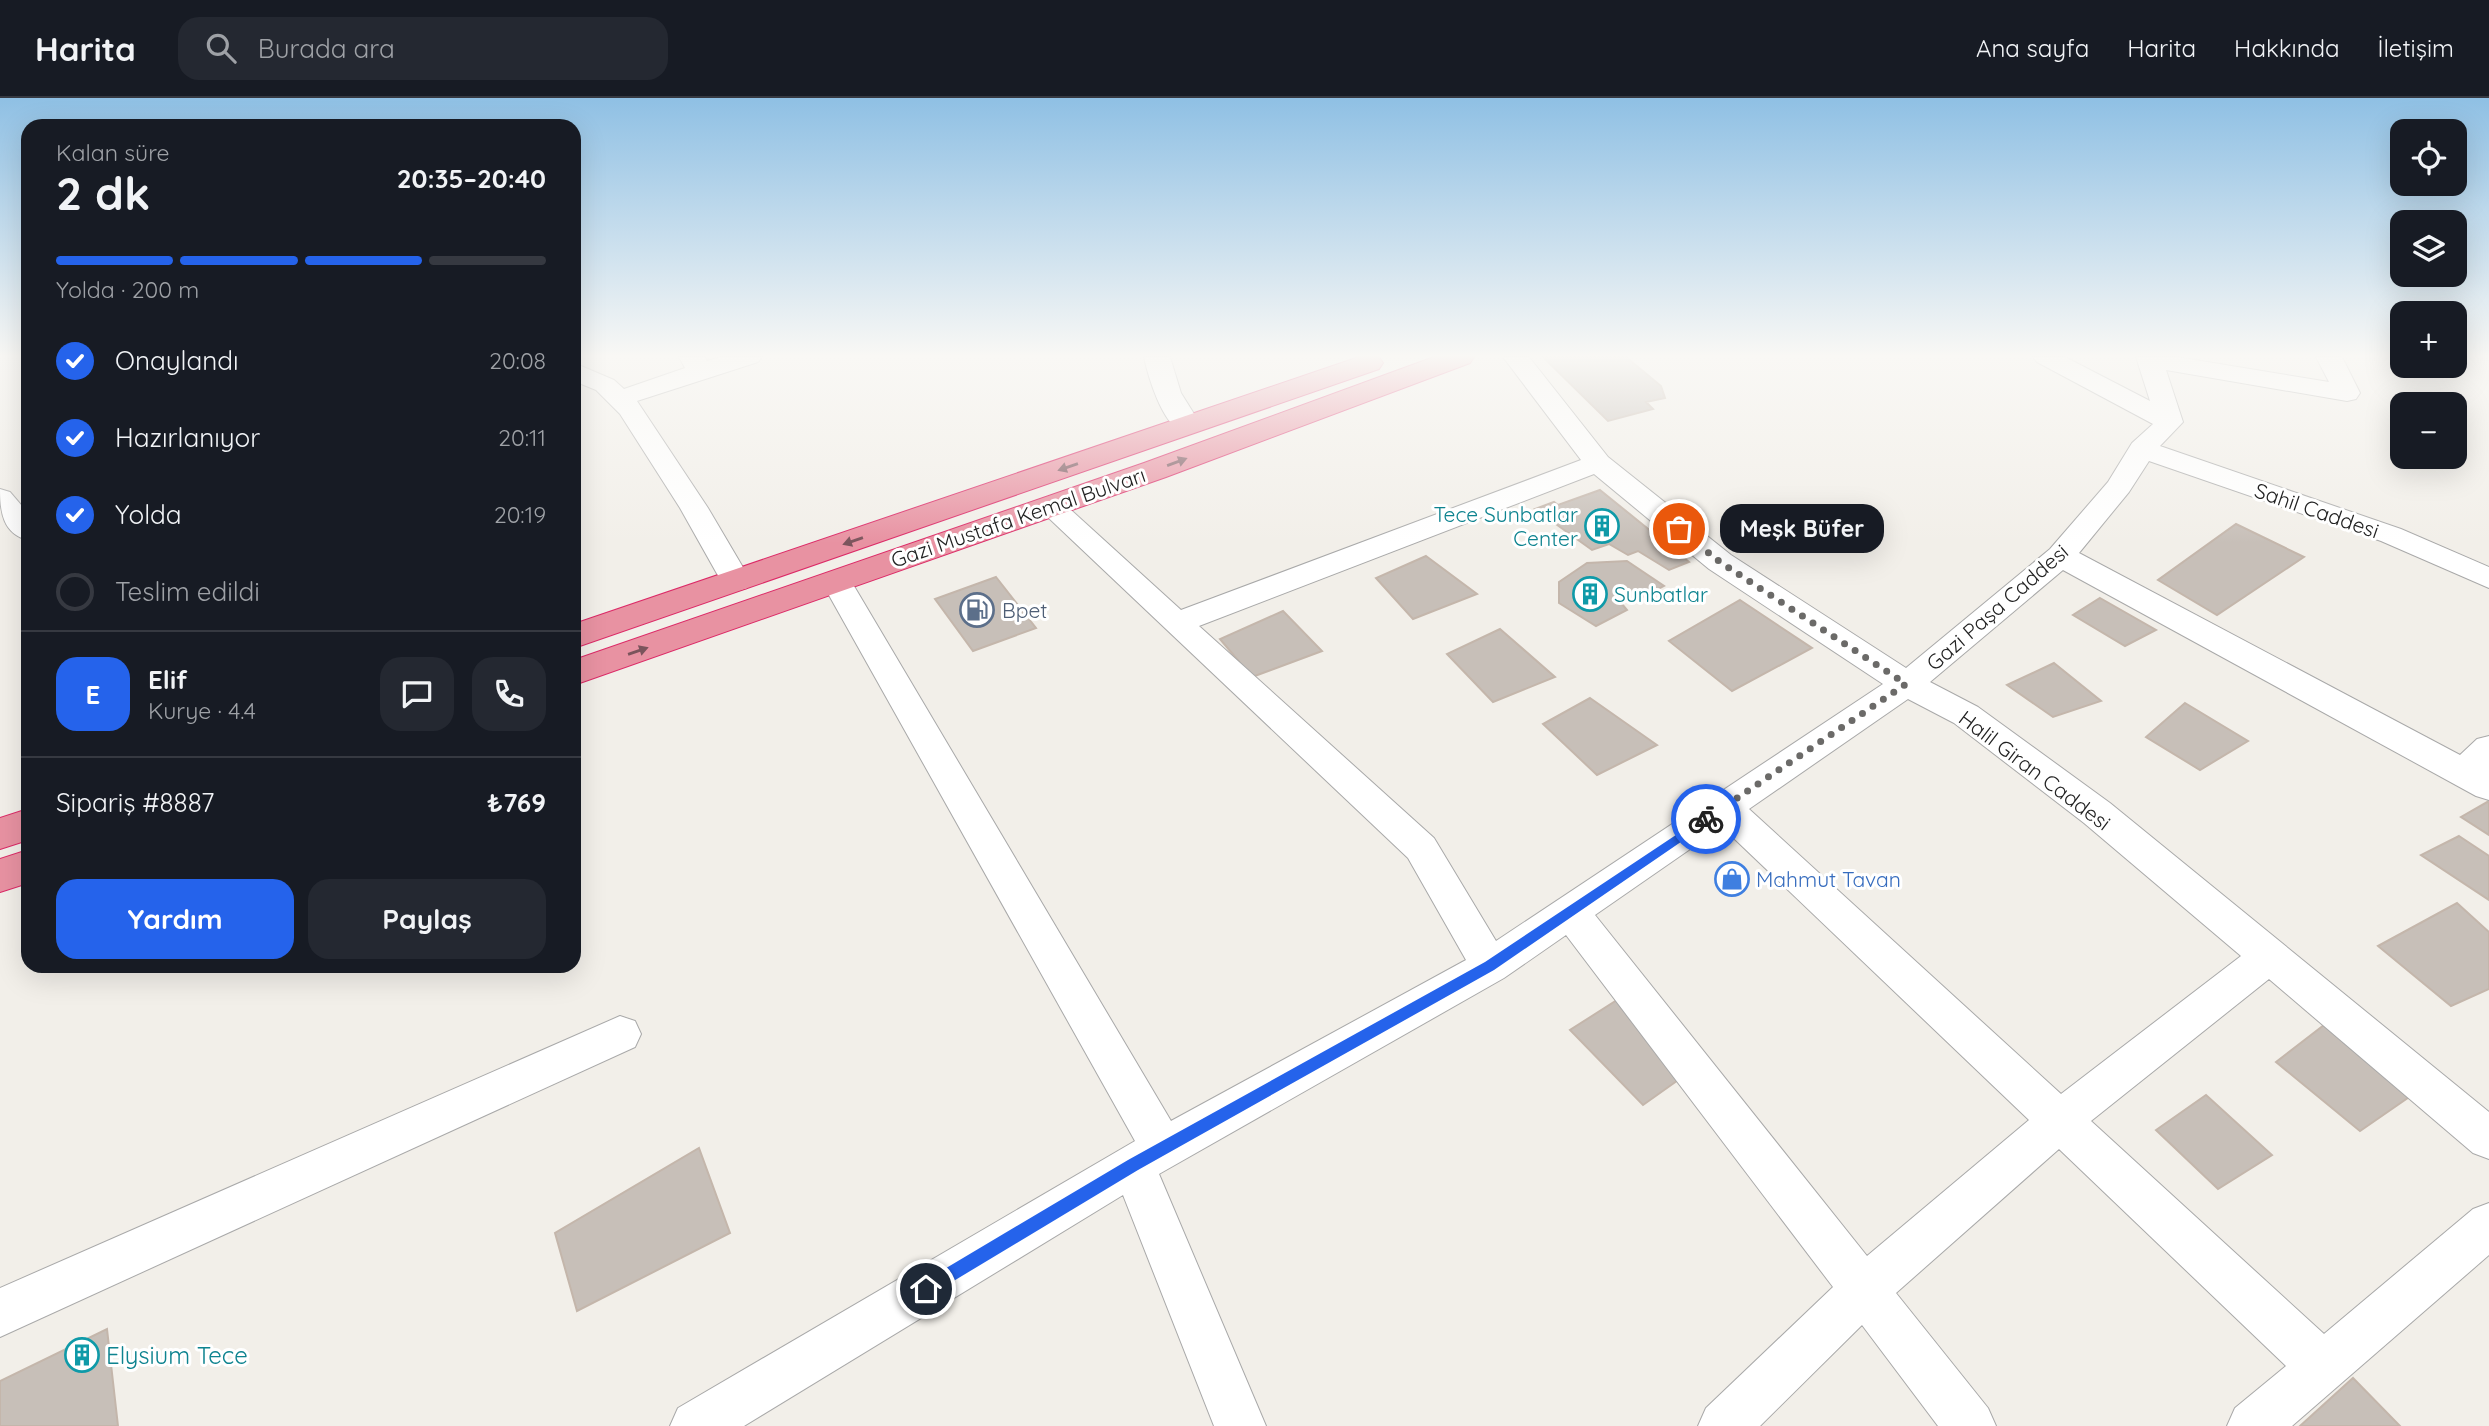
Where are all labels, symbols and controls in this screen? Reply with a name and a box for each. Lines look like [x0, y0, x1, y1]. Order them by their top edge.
search box [178, 17, 668, 80]
text: Harita [35, 28, 136, 69]
icon: search [202, 29, 240, 67]
text: Burada ara [258, 32, 395, 65]
text: Ana sayfa [1976, 33, 2089, 63]
text: Harita [2127, 33, 2196, 63]
text: Hakkında [2234, 33, 2340, 63]
text: İletişim [2378, 33, 2454, 63]
map controls [2390, 119, 2467, 469]
button: locate [2390, 119, 2467, 196]
text: Kalan süre [56, 138, 169, 167]
text: 20:35–20:40 [397, 162, 546, 195]
text: 2 dk [56, 164, 150, 222]
button: layers [2390, 210, 2467, 287]
text: Yolda · 200 m [56, 275, 199, 304]
button: + [2390, 301, 2467, 378]
icon: check [56, 342, 94, 380]
text: Onaylandı [115, 344, 239, 377]
text: 20:08 [489, 346, 546, 375]
button: − [2390, 392, 2467, 469]
icon: check [56, 419, 94, 457]
text: Hazırlanıyor [115, 421, 260, 454]
text: 20:11 [498, 423, 546, 452]
one-way arrow [1166, 456, 1187, 467]
street label: Gazi Mustafa Kemal Bulvarı [887, 461, 1149, 573]
one-way arrow [1057, 462, 1078, 473]
street label: Sahil Caddesi [2251, 477, 2383, 543]
icon: check [56, 496, 94, 534]
text: Yolda [115, 498, 181, 531]
pin [1649, 499, 1709, 559]
text: 20:19 [494, 500, 546, 529]
place label: Tece Sunbatlar Center [1433, 501, 1578, 551]
callout: Meşk Büfer [1721, 504, 1886, 554]
building icon: Tece Sunbatlar Center [1583, 507, 1621, 545]
icon: bag [1660, 510, 1698, 548]
text: Meşk Büfer [1740, 514, 1864, 543]
one-way arrow [842, 536, 863, 547]
street label: Gazi Paşa Caddesi [1921, 538, 2073, 676]
text: Teslim edildi [115, 575, 260, 608]
building icon: Sunbatlar [1571, 575, 1609, 613]
place label: Sunbatlar [1614, 581, 1708, 607]
fuel station icon: Bpet [958, 591, 996, 629]
place label: Bpet [1002, 597, 1047, 623]
one-way arrow [628, 645, 649, 656]
button: chat [380, 657, 454, 731]
button: phone [472, 657, 546, 731]
text: Elif [148, 663, 187, 696]
text: E [86, 678, 100, 711]
text: Kurye · 4.4 [148, 696, 256, 725]
street label: Halil Giran Caddesi [1954, 704, 2116, 836]
courier [1671, 784, 1741, 854]
text: Sipariş #8887 [56, 786, 214, 819]
text: ₺769 [487, 786, 546, 819]
icon: bike [1687, 800, 1725, 838]
shop icon: Mahmut Tavan [1713, 860, 1751, 898]
place label: Mahmut Tavan [1756, 866, 1901, 892]
button: Yardım [56, 879, 294, 959]
button: Paylaş [308, 879, 546, 959]
pin [896, 1259, 956, 1319]
icon: home [907, 1270, 945, 1308]
building icon: Elysium Tece [63, 1336, 101, 1374]
place label: Elysium Tece [106, 1340, 248, 1370]

